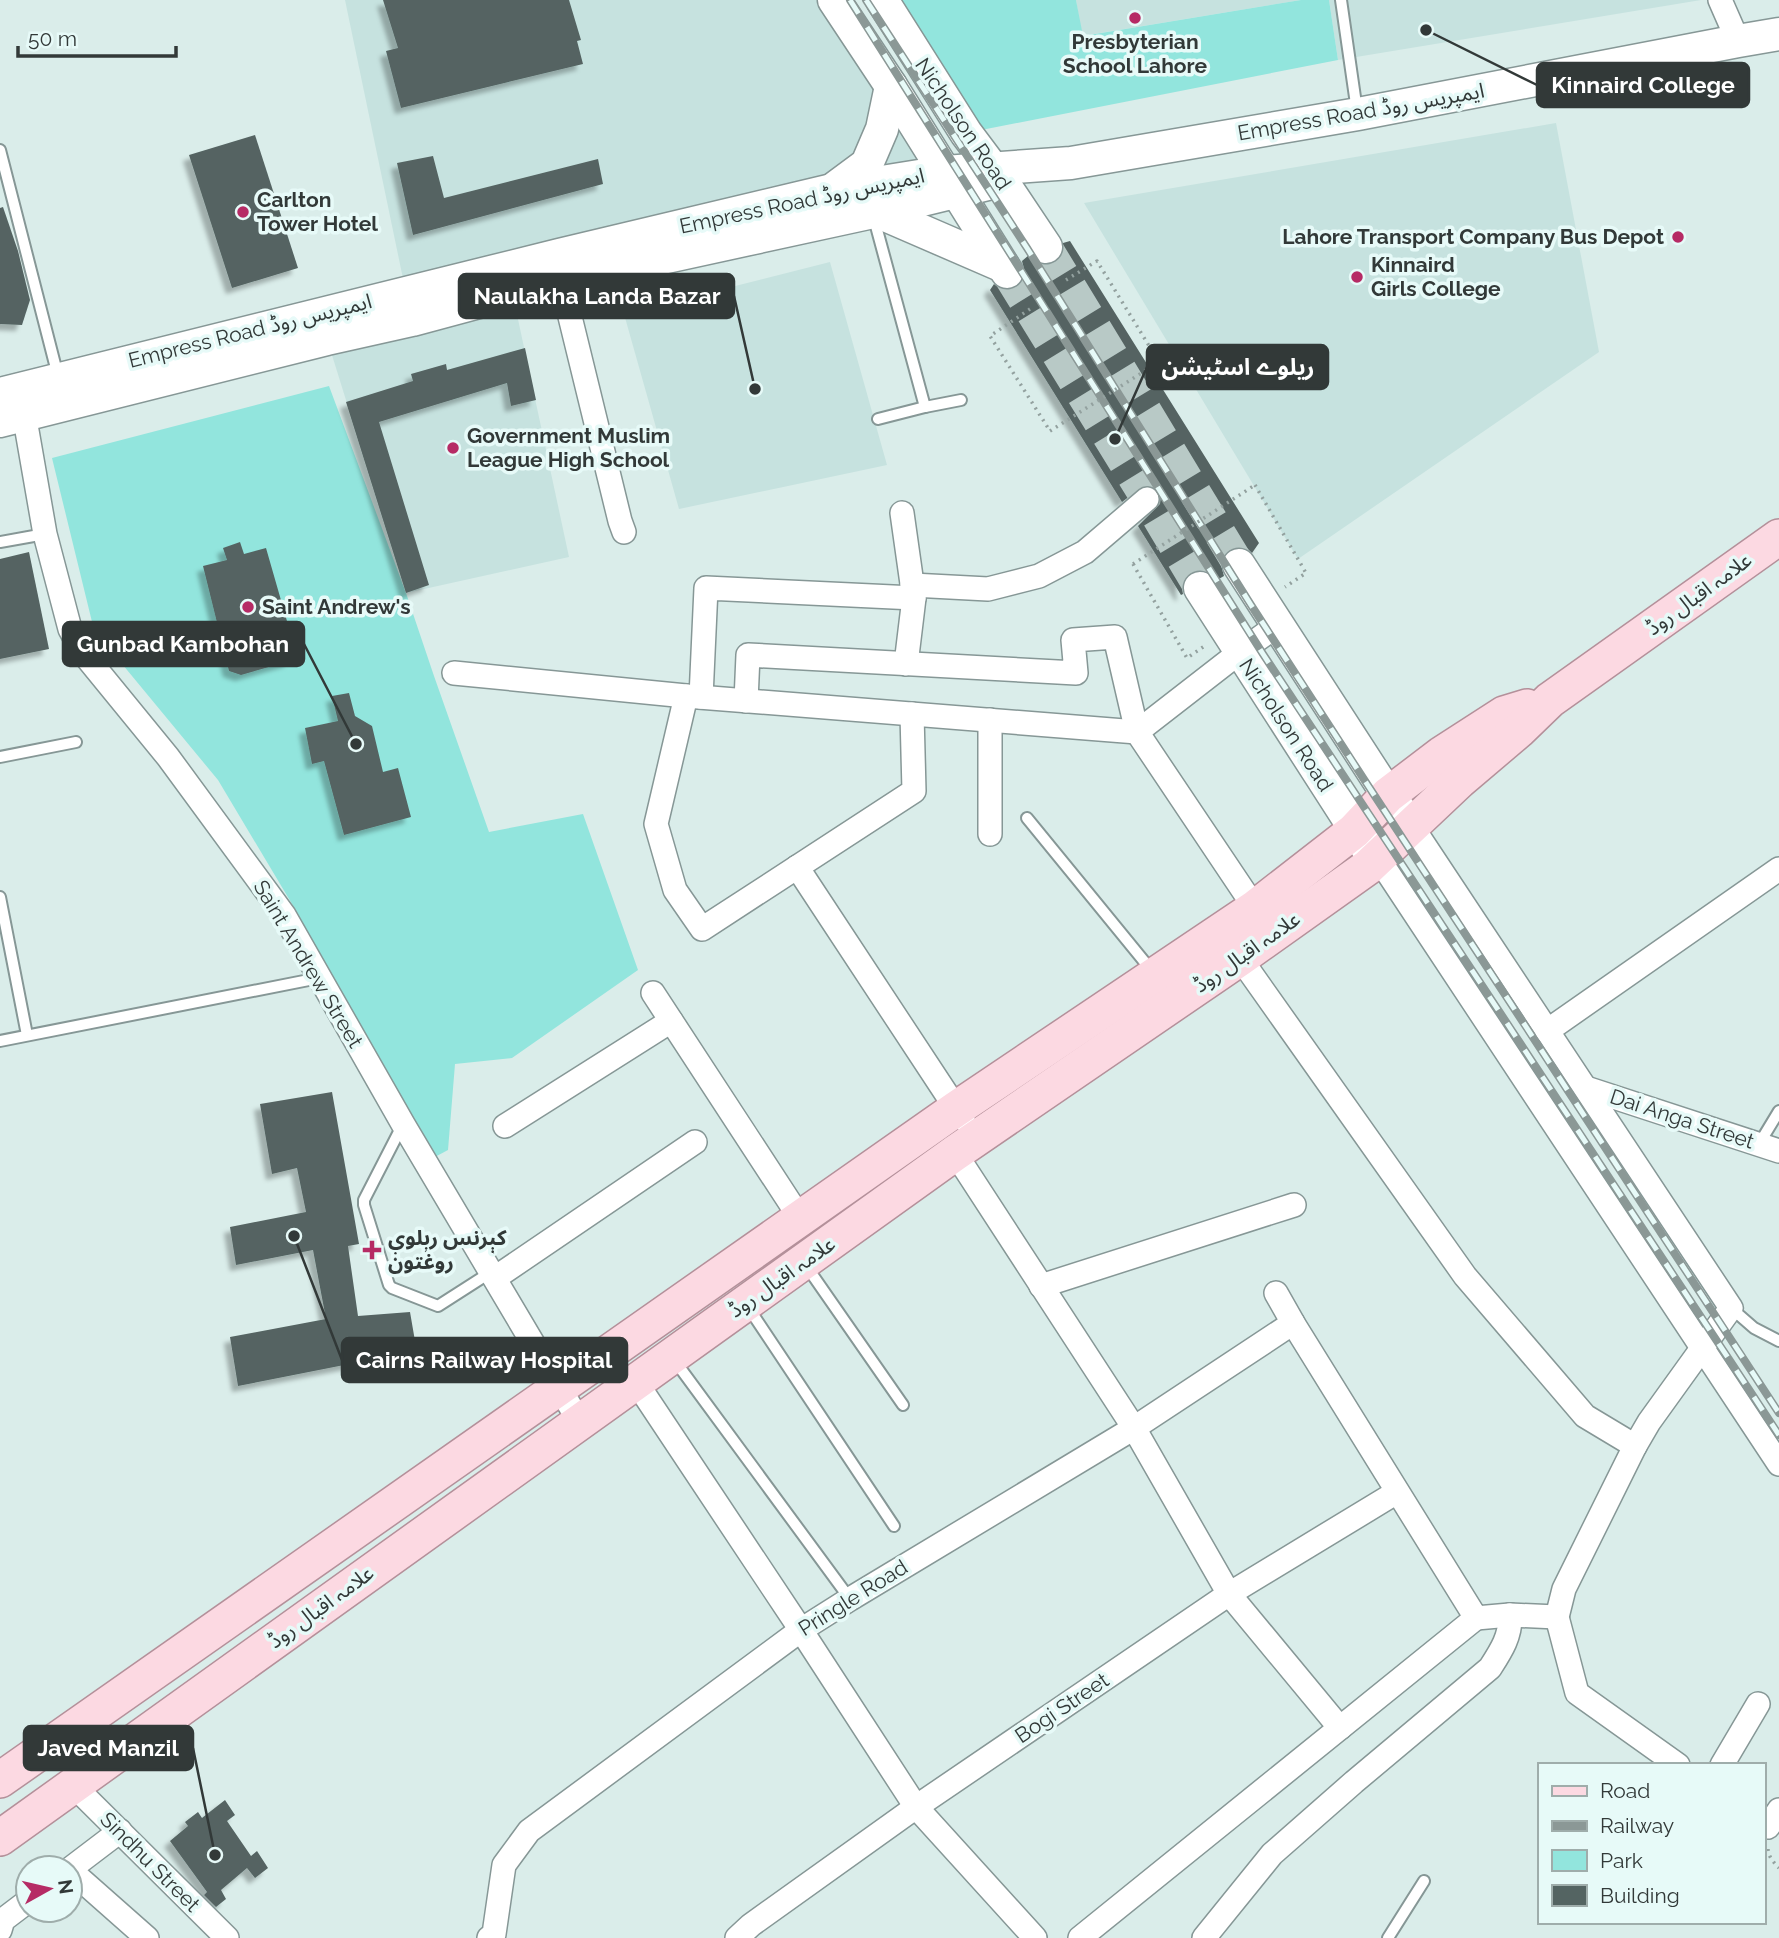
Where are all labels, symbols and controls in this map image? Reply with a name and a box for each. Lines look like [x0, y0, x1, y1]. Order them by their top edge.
marker: Presbyterian School Lahore [1127, 10, 1143, 26]
scale bar [18, 14, 175, 58]
text: 50 m [28, 26, 77, 51]
place label: Presbyterian School Lahore [1063, 29, 1208, 78]
street label: Nicholson Road [910, 53, 1017, 194]
callout: Kinnaird College [1537, 63, 1749, 107]
text: Kinnaird College [1551, 71, 1735, 98]
street label: Empress Road ایمپریس روڈ [1236, 77, 1486, 147]
street label: Empress Road ایمپریس روڈ [677, 162, 927, 240]
place label: Carlton Tower Hotel [257, 187, 378, 236]
marker: Carlton Tower Hotel [235, 204, 251, 220]
place label: Lahore Transport Company Bus Depot [1282, 224, 1664, 249]
marker: Lahore Transport Company Bus Depot [1670, 229, 1686, 245]
place label: Kinnaird Girls College [1371, 252, 1501, 301]
marker: Kinnaird Girls College [1349, 269, 1365, 285]
callout: Naulakha Landa Bazar [459, 274, 734, 318]
text: Naulakha Landa Bazar [473, 282, 721, 309]
street label: Empress Road ایمپریس روڈ [126, 288, 374, 374]
callout: ریلوے اسٹیشن [1147, 345, 1328, 389]
text: ریلوے اسٹیشن [1161, 353, 1315, 381]
place label: Government Muslim League High School [467, 423, 670, 472]
marker: Government Muslim League High School [445, 440, 461, 456]
street label: علامہ اقبال روڈ [1641, 547, 1756, 640]
place label: Saint Andrew's [262, 594, 411, 619]
marker: Saint Andrew's [240, 599, 256, 615]
callout: Gunbad Kambohan [63, 622, 304, 666]
text: Gunbad Kambohan [77, 630, 289, 657]
street label: Nicholson Road [1234, 654, 1339, 796]
street label: Saint Andrew Street [248, 875, 368, 1052]
street label: علامہ اقبال روڈ [1189, 906, 1305, 997]
street label: Dai Anga Street [1607, 1083, 1757, 1154]
place label: کېرنس رېلوې روغتون [388, 1225, 507, 1274]
street label: علامہ اقبال روڈ [724, 1231, 840, 1322]
marker: کېرنس رېلوې روغتون [362, 1240, 382, 1260]
callout: Cairns Railway Hospital [342, 1338, 627, 1382]
text: Cairns Railway Hospital [356, 1346, 613, 1373]
street label: Pringle Road [794, 1554, 912, 1641]
street label: علامہ اقبال روڈ [263, 1560, 378, 1653]
street label: Bogi Street [1010, 1667, 1113, 1748]
callout: Javed Manzil [24, 1726, 193, 1770]
text: Javed Manzil [37, 1734, 179, 1761]
legend [1538, 1763, 1765, 1924]
text: Road [1600, 1778, 1650, 1803]
street label: Sindhu Street [95, 1807, 205, 1917]
text: Railway [1600, 1813, 1674, 1838]
text: Park [1600, 1848, 1643, 1873]
north arrow [14, 1854, 84, 1924]
text: N [54, 1878, 78, 1895]
text: Building [1600, 1883, 1680, 1908]

